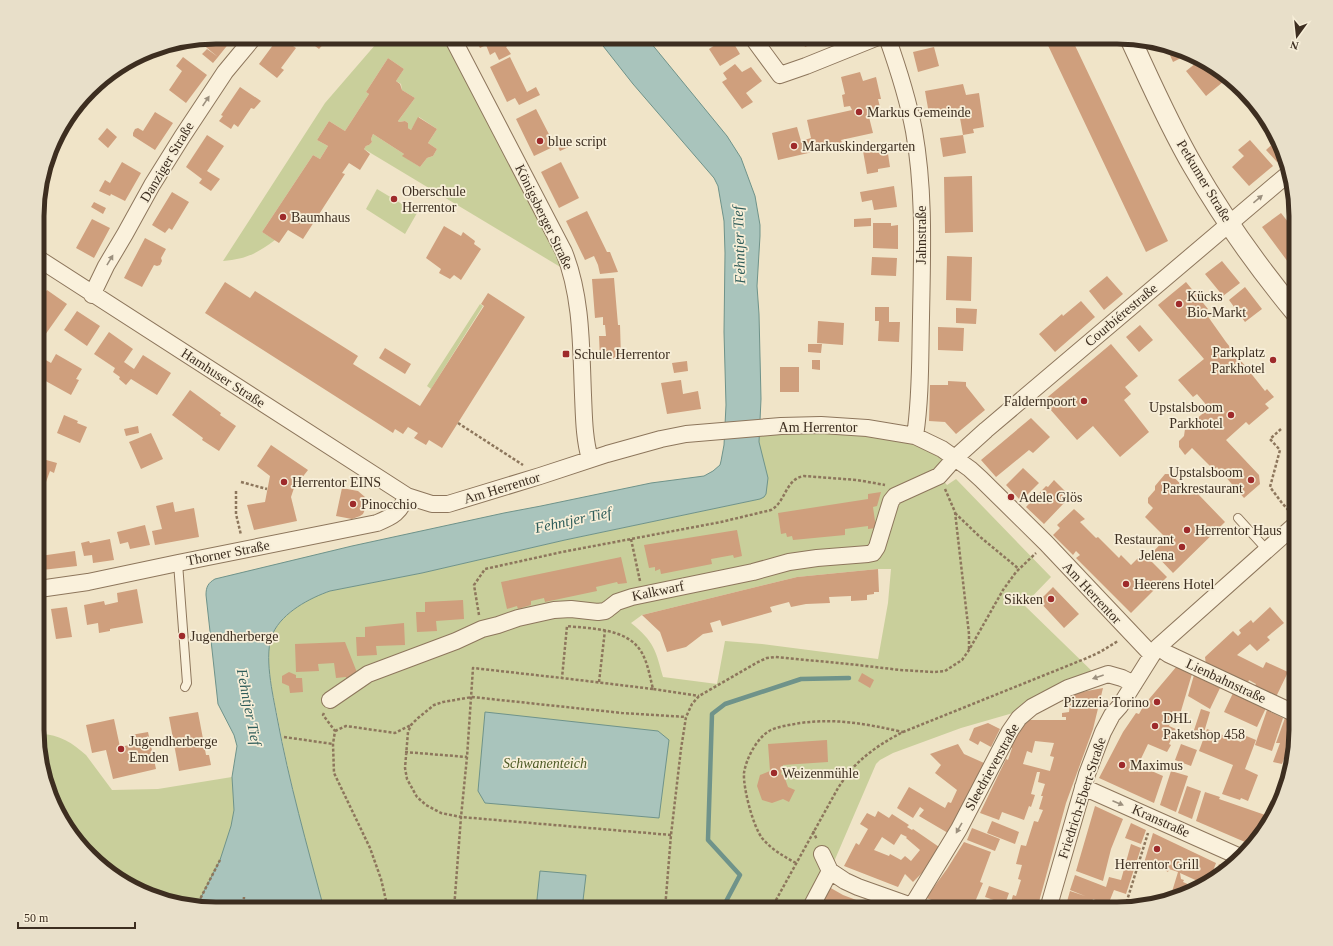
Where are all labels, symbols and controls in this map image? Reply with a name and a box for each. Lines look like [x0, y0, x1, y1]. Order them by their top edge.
north arrow [1277, 16, 1317, 56]
text: N [1289, 39, 1300, 52]
one-way arrow [202, 96, 210, 106]
place label: Markus Gemeinde [867, 105, 971, 120]
marker: Markus Gemeinde [854, 107, 864, 117]
street label: Danziger Straße [137, 119, 197, 205]
place label: blue script [548, 134, 607, 149]
marker: blue script [535, 136, 545, 146]
street label: Petkumer Straße [1174, 137, 1234, 225]
place label: Markuskindergarten [802, 139, 915, 154]
marker: Markuskindergarten [789, 141, 799, 151]
street label: Königsberger Straße [512, 162, 576, 272]
place label: Oberschule Herrentor [402, 184, 466, 215]
marker: Oberschule Herrentor [389, 194, 399, 204]
one-way arrow [1253, 195, 1264, 204]
water label: Fehntjer Tief [730, 204, 748, 285]
street label: Jahnstraße [914, 205, 929, 265]
place label: Baumhaus [291, 210, 350, 225]
marker: Baumhaus [278, 212, 288, 222]
one-way arrow [106, 254, 113, 266]
street label: Courbiérestraße [1082, 281, 1160, 349]
place label: Kücks Bio-Markt [1187, 289, 1246, 320]
marker: Kücks Bio-Markt [1174, 299, 1184, 309]
street label: Hamhuser Straße [178, 345, 268, 411]
place label: Parkplatz Parkhotel [1211, 345, 1265, 376]
place label: Schule Herrentor [574, 347, 670, 362]
marker: Schule Herrentor [561, 349, 571, 359]
marker: Parkplatz Parkhotel [1268, 355, 1278, 365]
place label: Faldernpoort [1004, 394, 1076, 409]
marker: Faldernpoort [1079, 396, 1089, 406]
place label: Upstalsboom Parkhotel [1149, 400, 1223, 431]
marker: Upstalsboom Parkhotel [1226, 410, 1236, 420]
street label: Am Herrentor [779, 420, 858, 435]
place label: Upstalsboom Parkrestaurant [1162, 465, 1243, 496]
street label: Am Herrentor [462, 469, 542, 507]
place label: Herrentor EINS [292, 475, 381, 490]
marker: Upstalsboom Parkrestaurant [1246, 475, 1256, 485]
marker: Herrentor EINS [279, 477, 289, 487]
place label: Adele Glös [1019, 490, 1082, 505]
marker: Adele Glös [1006, 492, 1016, 502]
place label: Pinocchio [361, 497, 417, 512]
marker: Pinocchio [348, 499, 358, 509]
water label: Fehntjer Tief [532, 504, 615, 536]
place label: Herrentor Haus [1195, 523, 1282, 538]
marker: Herrentor Haus [1182, 525, 1192, 535]
place label: Restaurant Jelena [1114, 532, 1175, 563]
street label: Thorner Straße [185, 538, 271, 568]
marker: Restaurant Jelena [1177, 542, 1187, 552]
street label: Am Herrentor [1060, 559, 1125, 627]
place label: Heerens Hotel [1134, 577, 1215, 592]
street label: Kalkwarf [631, 578, 686, 604]
marker: Heerens Hotel [1121, 579, 1131, 589]
place label: Sikken [1004, 592, 1043, 607]
marker: Sikken [1046, 594, 1056, 604]
place label: Jugendherberge [190, 629, 278, 644]
marker: Jugendherberge [177, 631, 187, 641]
street label: Lienbahnstraße [1184, 656, 1268, 706]
water label: Fehntjer Tief [234, 666, 265, 749]
one-way arrow [1091, 675, 1103, 681]
place label: Pizzeria Torino [1064, 695, 1149, 710]
marker: Pizzeria Torino [1152, 697, 1162, 707]
place label: DHL Paketshop 458 [1163, 711, 1245, 742]
street label: Sleedrieverstraße [962, 721, 1022, 813]
marker: DHL Paketshop 458 [1150, 721, 1160, 731]
place label: Jugendherberge Emden [129, 734, 217, 765]
street label: Friedrich-Ebert-Straße [1055, 735, 1109, 861]
marker: Jugendherberge Emden [116, 744, 126, 754]
park label: Schwanenteich [503, 756, 587, 771]
place label: Maximus [1130, 758, 1183, 773]
marker: Maximus [1117, 760, 1127, 770]
place label: Weizenmühle [782, 766, 859, 781]
marker: Weizenmühle [769, 768, 779, 778]
one-way arrow [1113, 800, 1125, 806]
street label: Kranstraße [1130, 802, 1192, 840]
one-way arrow [956, 822, 963, 833]
marker: Herrentor Grill [1152, 844, 1162, 854]
place label: Herrentor Grill [1115, 857, 1199, 872]
scale bar [18, 904, 135, 930]
text: 50 m [24, 911, 49, 925]

